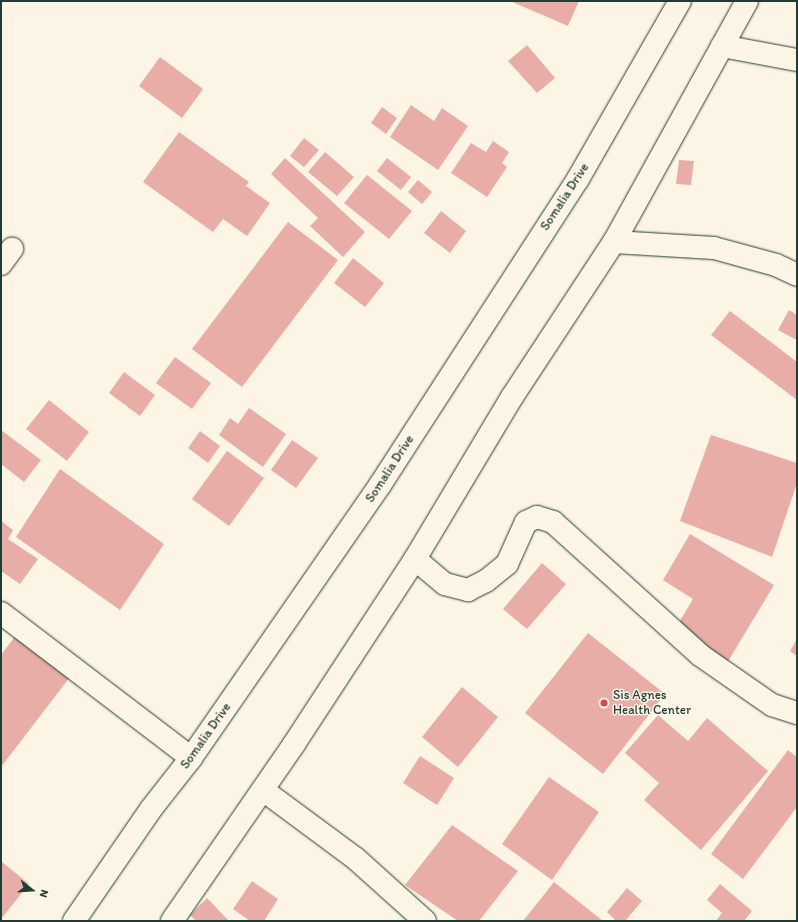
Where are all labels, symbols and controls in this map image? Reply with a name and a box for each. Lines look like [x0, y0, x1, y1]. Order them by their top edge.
street label: Somalia Drive [537, 160, 593, 234]
street label: Somalia Drive [362, 432, 418, 506]
place label: Sis Agnes Health Center [613, 688, 691, 719]
marker: Sis Agnes Health Center [598, 697, 610, 709]
street label: Somalia Drive [177, 700, 235, 772]
north arrow [12, 870, 52, 910]
text: N [37, 888, 51, 899]

